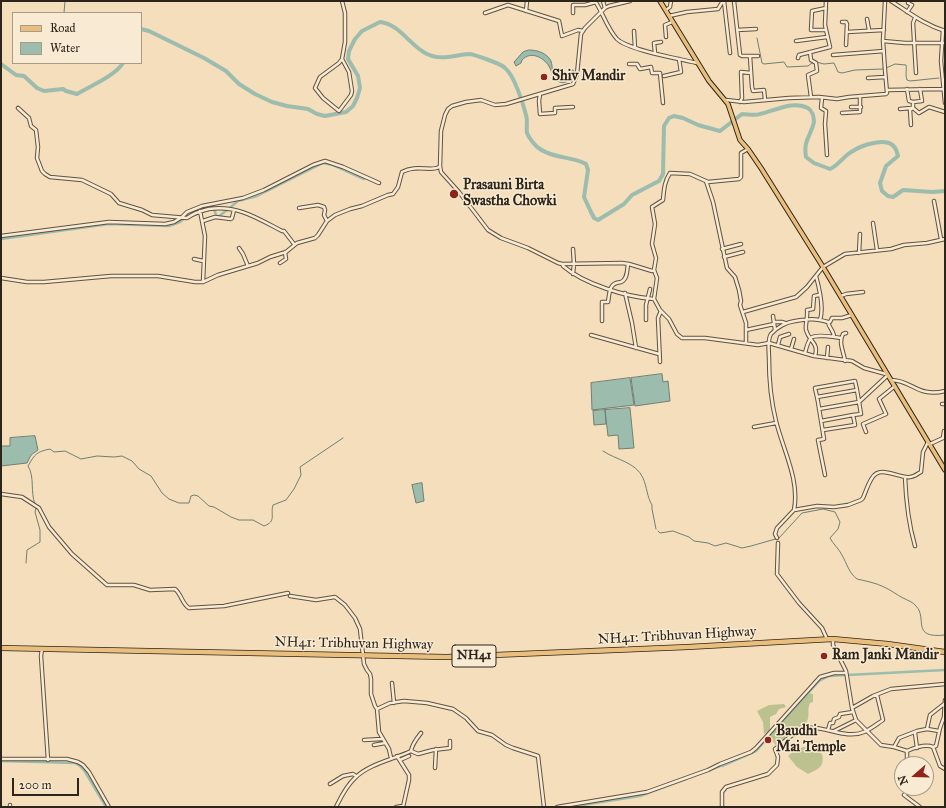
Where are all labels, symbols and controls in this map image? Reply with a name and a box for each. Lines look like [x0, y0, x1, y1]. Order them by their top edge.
legend [12, 12, 142, 64]
text: Road [50, 21, 76, 35]
text: Water [50, 41, 80, 55]
place label: Shiv Mandir [552, 69, 625, 85]
marker: Shiv Mandir [539, 72, 549, 82]
place label: Prasauni Birta Swastha Chowki [463, 178, 557, 210]
marker: Prasauni Birta Swastha Chowki [448, 188, 460, 200]
street label: NH41: Tribhuvan Highway [597, 623, 757, 649]
street label: NH41: Tribhuvan Highway [274, 634, 434, 654]
road number: NH41 [452, 645, 496, 667]
place label: Ram Janki Mandir [832, 648, 939, 664]
marker: Ram Janki Mandir [819, 651, 829, 661]
place label: Baudhi Mai Temple [776, 724, 846, 756]
marker: Baudhi Mai Temple [763, 735, 773, 745]
north arrow [894, 756, 934, 796]
scale bar [14, 770, 81, 796]
text: N [895, 773, 911, 787]
text: 200 m [19, 778, 52, 792]

